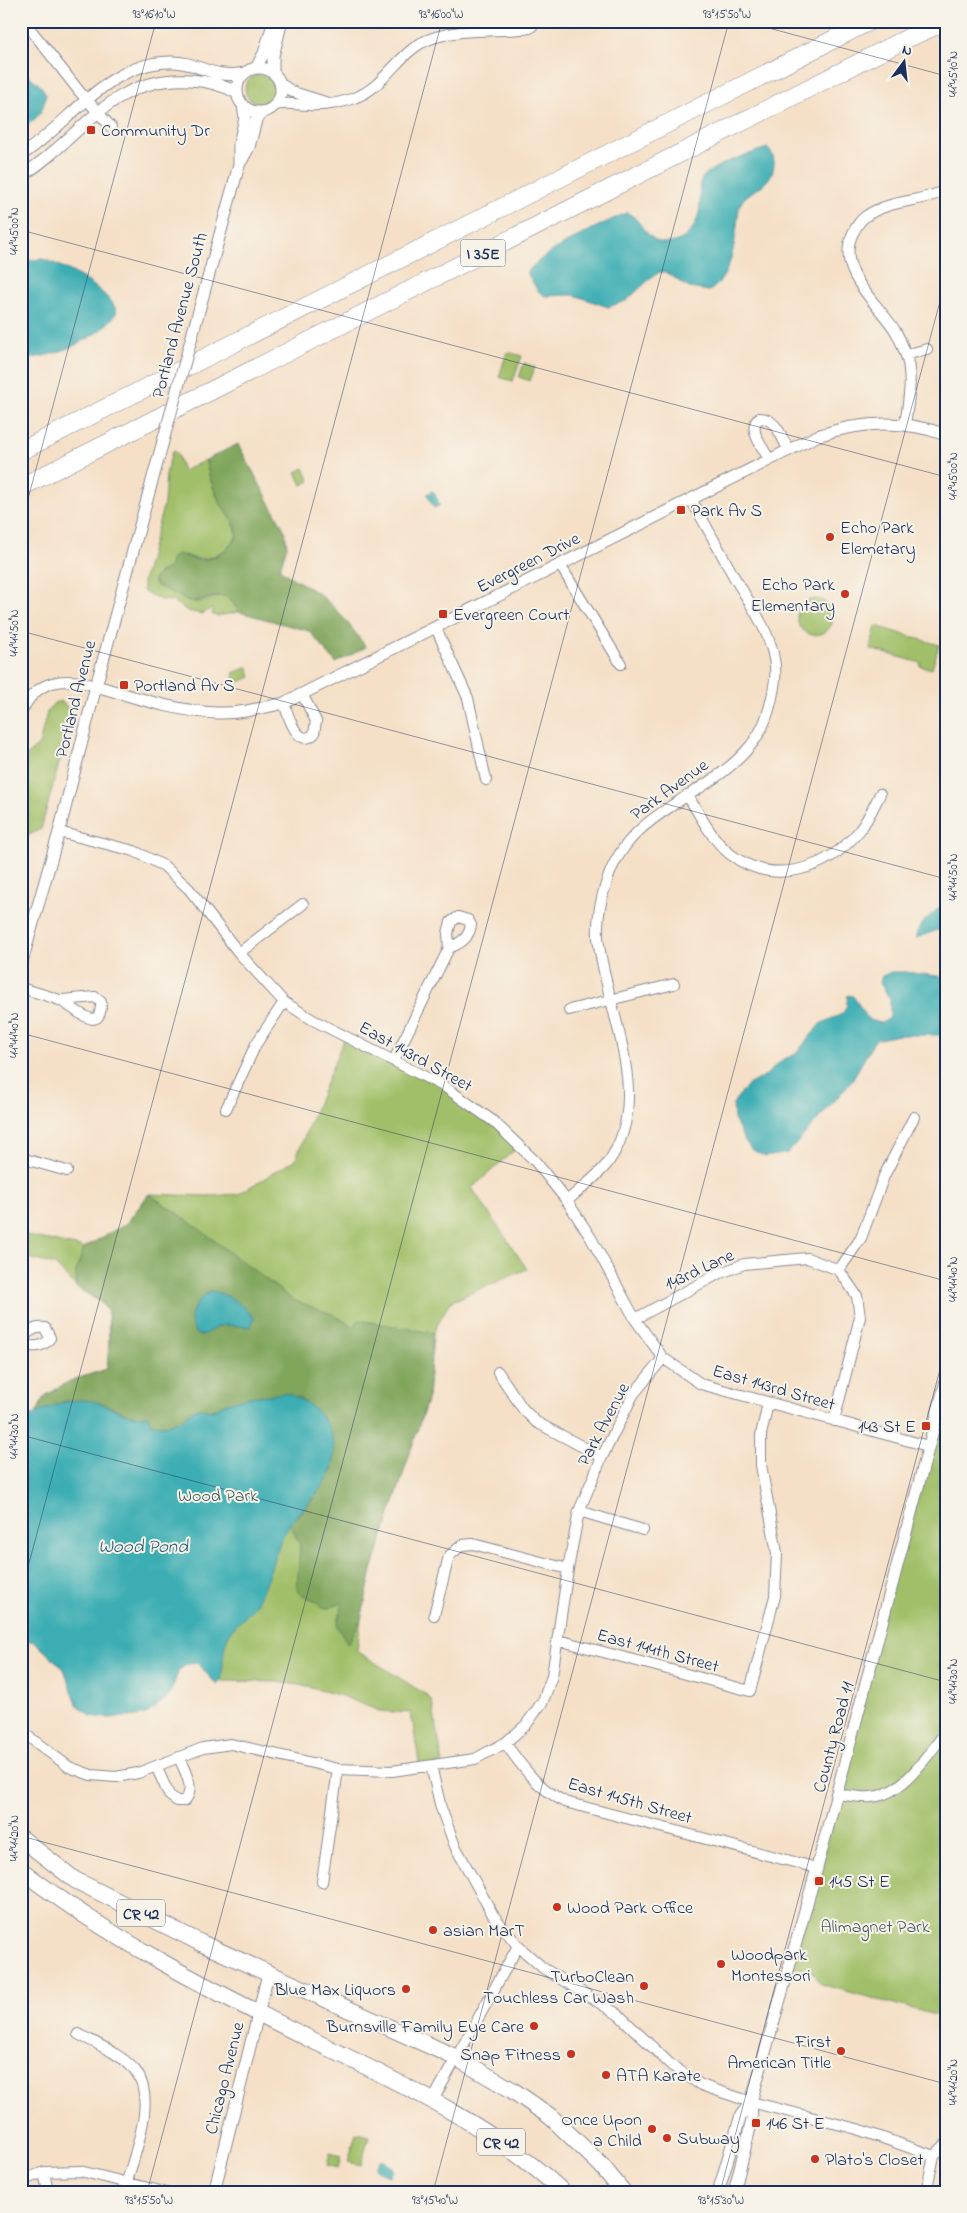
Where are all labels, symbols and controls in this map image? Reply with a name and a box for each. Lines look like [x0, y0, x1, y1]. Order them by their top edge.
text: 93°16'10"W [132, 6, 176, 24]
text: 93°16'00"W [419, 6, 463, 24]
text: 93°15'50"W [703, 6, 751, 24]
north arrow [880, 38, 930, 88]
text: N [900, 40, 914, 62]
text: 44°45'10"N [945, 51, 963, 97]
place label: Community Dr [101, 119, 210, 145]
marker: Community Dr [85, 124, 97, 136]
text: 44°45'00"N [6, 207, 24, 255]
street label: Portland Avenue South [146, 230, 216, 401]
road number: I 35E [460, 240, 506, 266]
text: 44°45'00"N [945, 452, 963, 500]
place label: Park Av S [691, 499, 762, 525]
marker: Park Av S [675, 504, 687, 516]
place label: Echo Park Elemetary [840, 516, 915, 563]
street label: Evergreen Drive [473, 526, 586, 602]
marker: Echo Park Elemetary [824, 531, 836, 543]
place label: Echo Park Elementary [751, 573, 835, 620]
marker: Echo Park Elementary [839, 588, 851, 600]
place label: Evergreen Court [453, 603, 569, 630]
marker: Evergreen Court [437, 608, 449, 620]
text: 44°44'50"N [6, 609, 24, 657]
street label: Portland Avenue [50, 637, 104, 761]
place label: Portland Av S [134, 674, 235, 700]
marker: Portland Av S [118, 679, 130, 691]
street label: Park Avenue [626, 753, 715, 828]
text: 44°44'50"N [945, 853, 963, 901]
text: 44°44'40"N [6, 1012, 24, 1058]
street label: East 143rd Street [353, 1016, 477, 1100]
street label: 143rd Lane [661, 1243, 740, 1298]
text: 44°44'40"N [945, 1256, 963, 1302]
street label: East 143rd Street [709, 1359, 838, 1419]
street label: Park Avenue [572, 1378, 638, 1471]
text: 44°44'30"N [6, 1413, 24, 1459]
place label: 143 St E [858, 1415, 916, 1441]
marker: 143 St E [920, 1420, 932, 1432]
park label: Wood Park [178, 1484, 258, 1510]
water label: Wood Pond [98, 1534, 189, 1561]
street label: East 144th Street [594, 1623, 721, 1681]
text: 44°44'30"N [945, 1658, 963, 1704]
street label: County Road 11 [808, 1679, 862, 1796]
street label: East 145th Street [564, 1772, 695, 1832]
text: 44°44'20"N [6, 1815, 24, 1861]
place label: 145 St E [829, 1870, 890, 1896]
marker: 145 St E [813, 1875, 825, 1887]
place label: Wood Park Office [567, 1896, 694, 1922]
road number: CR 42 [117, 1900, 165, 1926]
marker: Wood Park Office [551, 1901, 563, 1913]
park label: Alimagnet Park [820, 1915, 930, 1942]
place label: asian MarT [443, 1919, 525, 1945]
marker: asian MarT [427, 1924, 439, 1936]
place label: Woodpark Montessori [731, 1943, 811, 1990]
marker: Woodpark Montessori [715, 1958, 727, 1970]
place label: TurboClean Touchless Car Wash [483, 1965, 634, 2012]
place label: Blue Max Liquors [273, 1978, 396, 2004]
marker: TurboClean Touchless Car Wash [638, 1980, 650, 1992]
marker: Blue Max Liquors [400, 1983, 412, 1995]
place label: Burnsville Family Eye Care [325, 2015, 525, 2041]
street label: Chicago Avenue [199, 2019, 254, 2138]
marker: Burnsville Family Eye Care [528, 2020, 540, 2032]
place label: First American Title [727, 2030, 832, 2077]
place label: Snap Fitness [460, 2043, 561, 2069]
marker: First American Title [835, 2045, 847, 2057]
marker: Snap Fitness [565, 2048, 577, 2060]
text: 44°44'20"N [945, 2059, 963, 2105]
place label: ATA Karate [616, 2064, 702, 2090]
marker: ATA Karate [600, 2069, 612, 2081]
place label: Once Upon a Child [561, 2108, 642, 2155]
place label: 146 St E [766, 2112, 825, 2138]
marker: 146 St E [750, 2117, 762, 2129]
marker: Once Upon a Child [646, 2123, 658, 2135]
place label: Subway [677, 2127, 740, 2153]
road number: CR 42 [477, 2128, 525, 2156]
marker: Subway [661, 2132, 673, 2144]
place label: Plato's Closet [825, 2148, 924, 2174]
marker: Plato's Closet [809, 2153, 821, 2165]
text: 93°15'50"W [125, 2192, 173, 2210]
text: 93°15'40"W [412, 2192, 458, 2210]
text: 93°15'30"W [698, 2192, 744, 2210]

